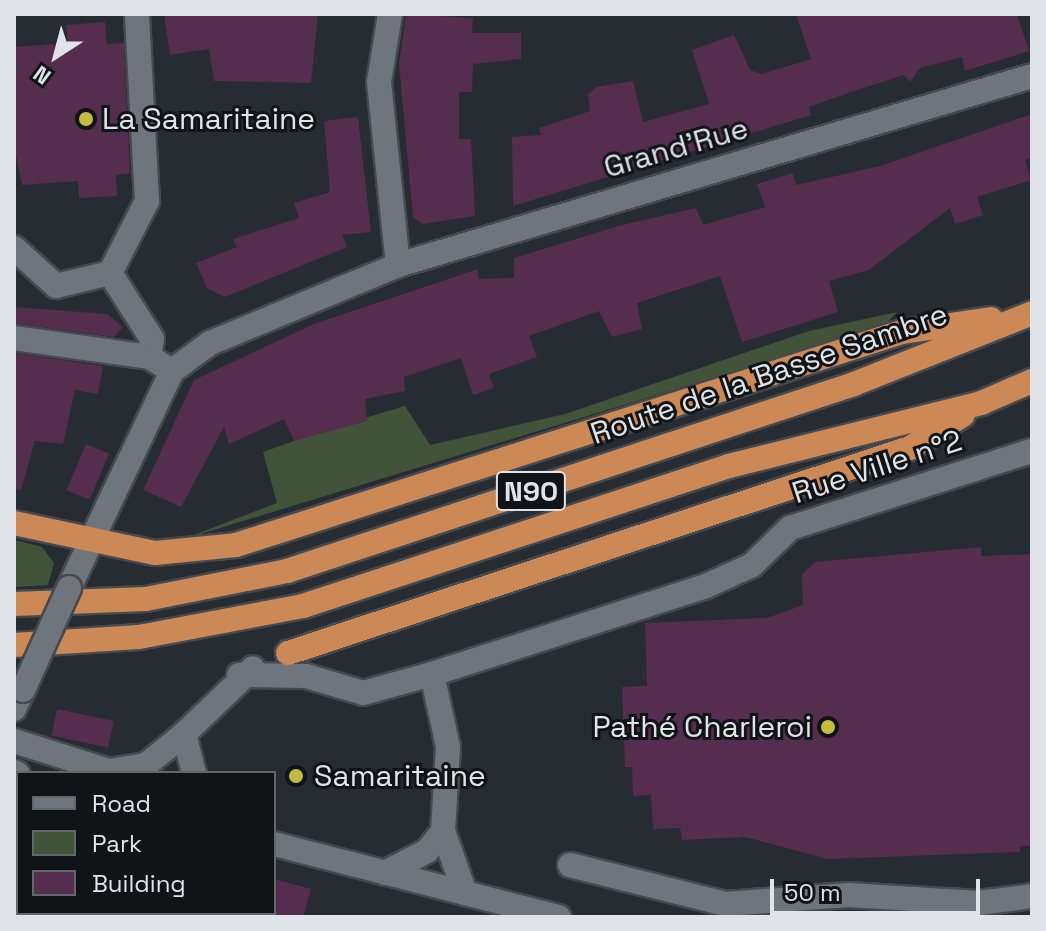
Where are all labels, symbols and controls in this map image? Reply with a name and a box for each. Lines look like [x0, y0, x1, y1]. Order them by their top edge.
north arrow [16, 16, 96, 96]
text: N [28, 60, 56, 91]
place label: La Samaritaine [102, 101, 315, 137]
marker: La Samaritaine [77, 110, 95, 128]
street label: Grand'Rue [600, 110, 752, 186]
street label: Route de la Basse Sambre [586, 296, 952, 452]
street label: Rue Ville n°2 [787, 423, 967, 511]
road number: N90 [495, 467, 567, 515]
place label: Pathé Charleroi [592, 709, 812, 745]
marker: Pathé Charleroi [819, 718, 837, 736]
place label: Samaritaine [314, 758, 486, 794]
marker: Samaritaine [285, 765, 307, 787]
legend [16, 771, 276, 915]
text: Road [92, 788, 151, 819]
text: Park [92, 828, 142, 859]
scale bar [774, 863, 984, 913]
text: Building [92, 868, 186, 899]
text: 50 m [784, 877, 841, 908]

